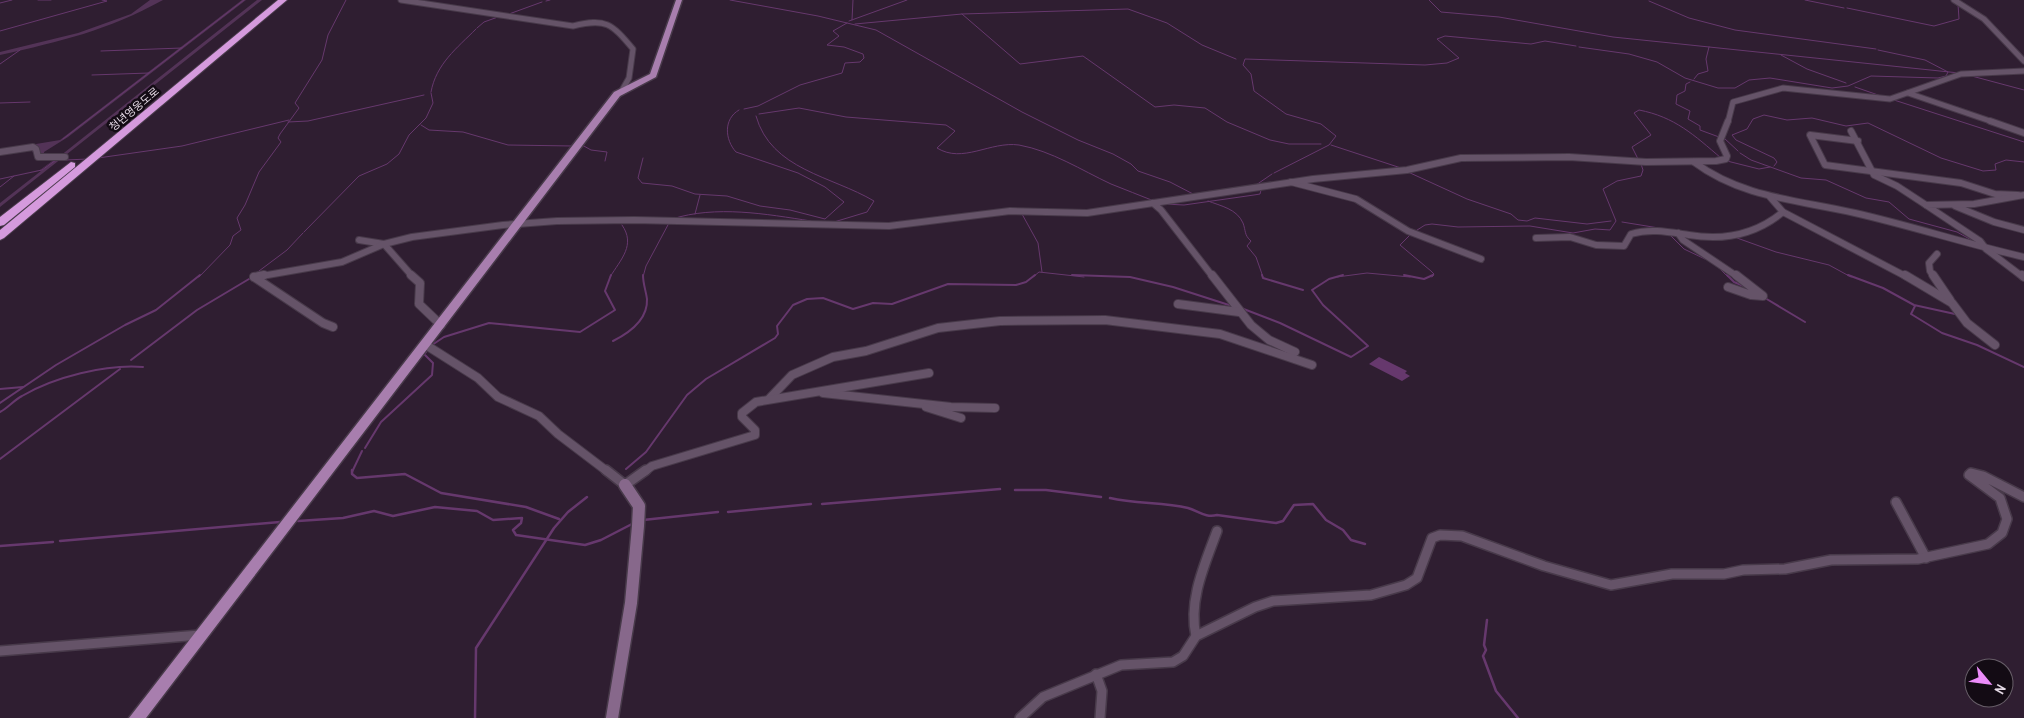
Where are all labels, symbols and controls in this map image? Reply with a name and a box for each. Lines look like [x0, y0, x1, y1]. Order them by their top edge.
street label: 청년영웅도로 [106, 84, 162, 134]
north arrow [1964, 658, 2014, 708]
text: N [1990, 681, 2010, 697]

